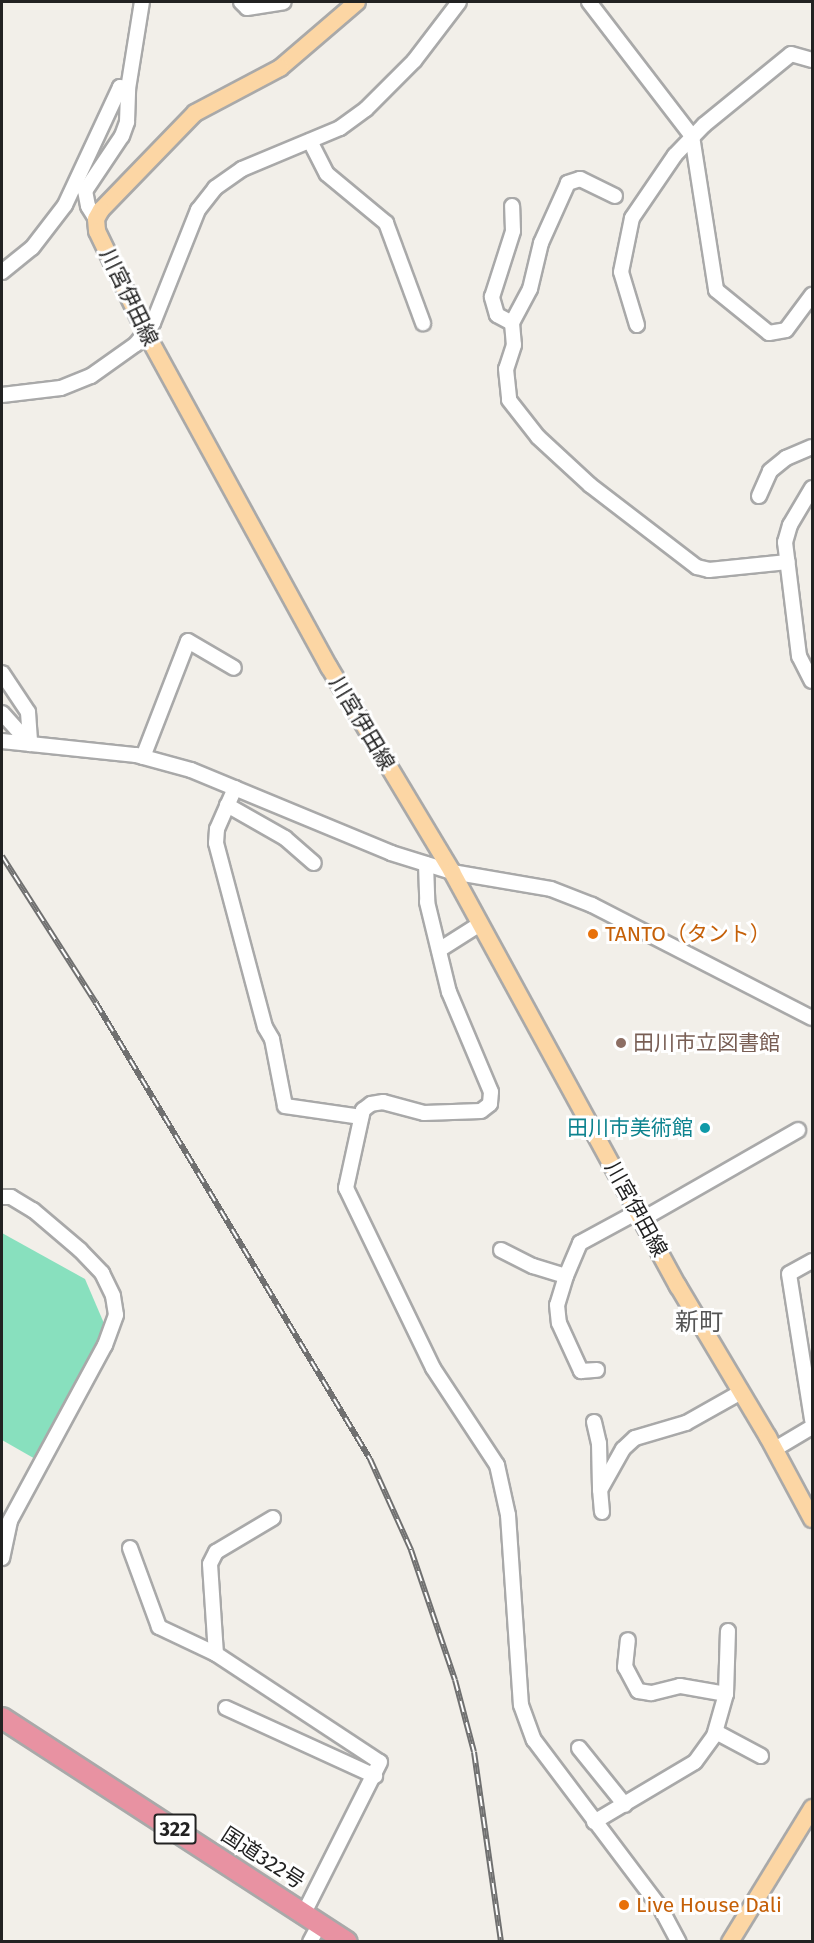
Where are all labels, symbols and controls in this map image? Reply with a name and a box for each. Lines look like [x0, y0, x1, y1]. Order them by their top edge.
street label: 川宮伊田線 [95, 244, 163, 350]
street label: 川宮伊田線 [324, 672, 400, 774]
place label: TANTO（タント） [605, 921, 771, 947]
marker: TANTO（タント） [586, 927, 600, 941]
place label: 田川市立図書館 [633, 1030, 780, 1056]
marker: 田川市立図書館 [614, 1036, 628, 1050]
place label: 田川市美術館 [567, 1115, 693, 1141]
marker: 田川市美術館 [698, 1121, 712, 1135]
street label: 川宮伊田線 [600, 1157, 672, 1261]
district label: 新町 [675, 1309, 723, 1337]
road number: 322 [152, 1812, 198, 1846]
street label: 国道322号 [217, 1822, 309, 1894]
place label: Live House Dali [636, 1892, 782, 1918]
marker: Live House Dali [617, 1898, 631, 1912]

